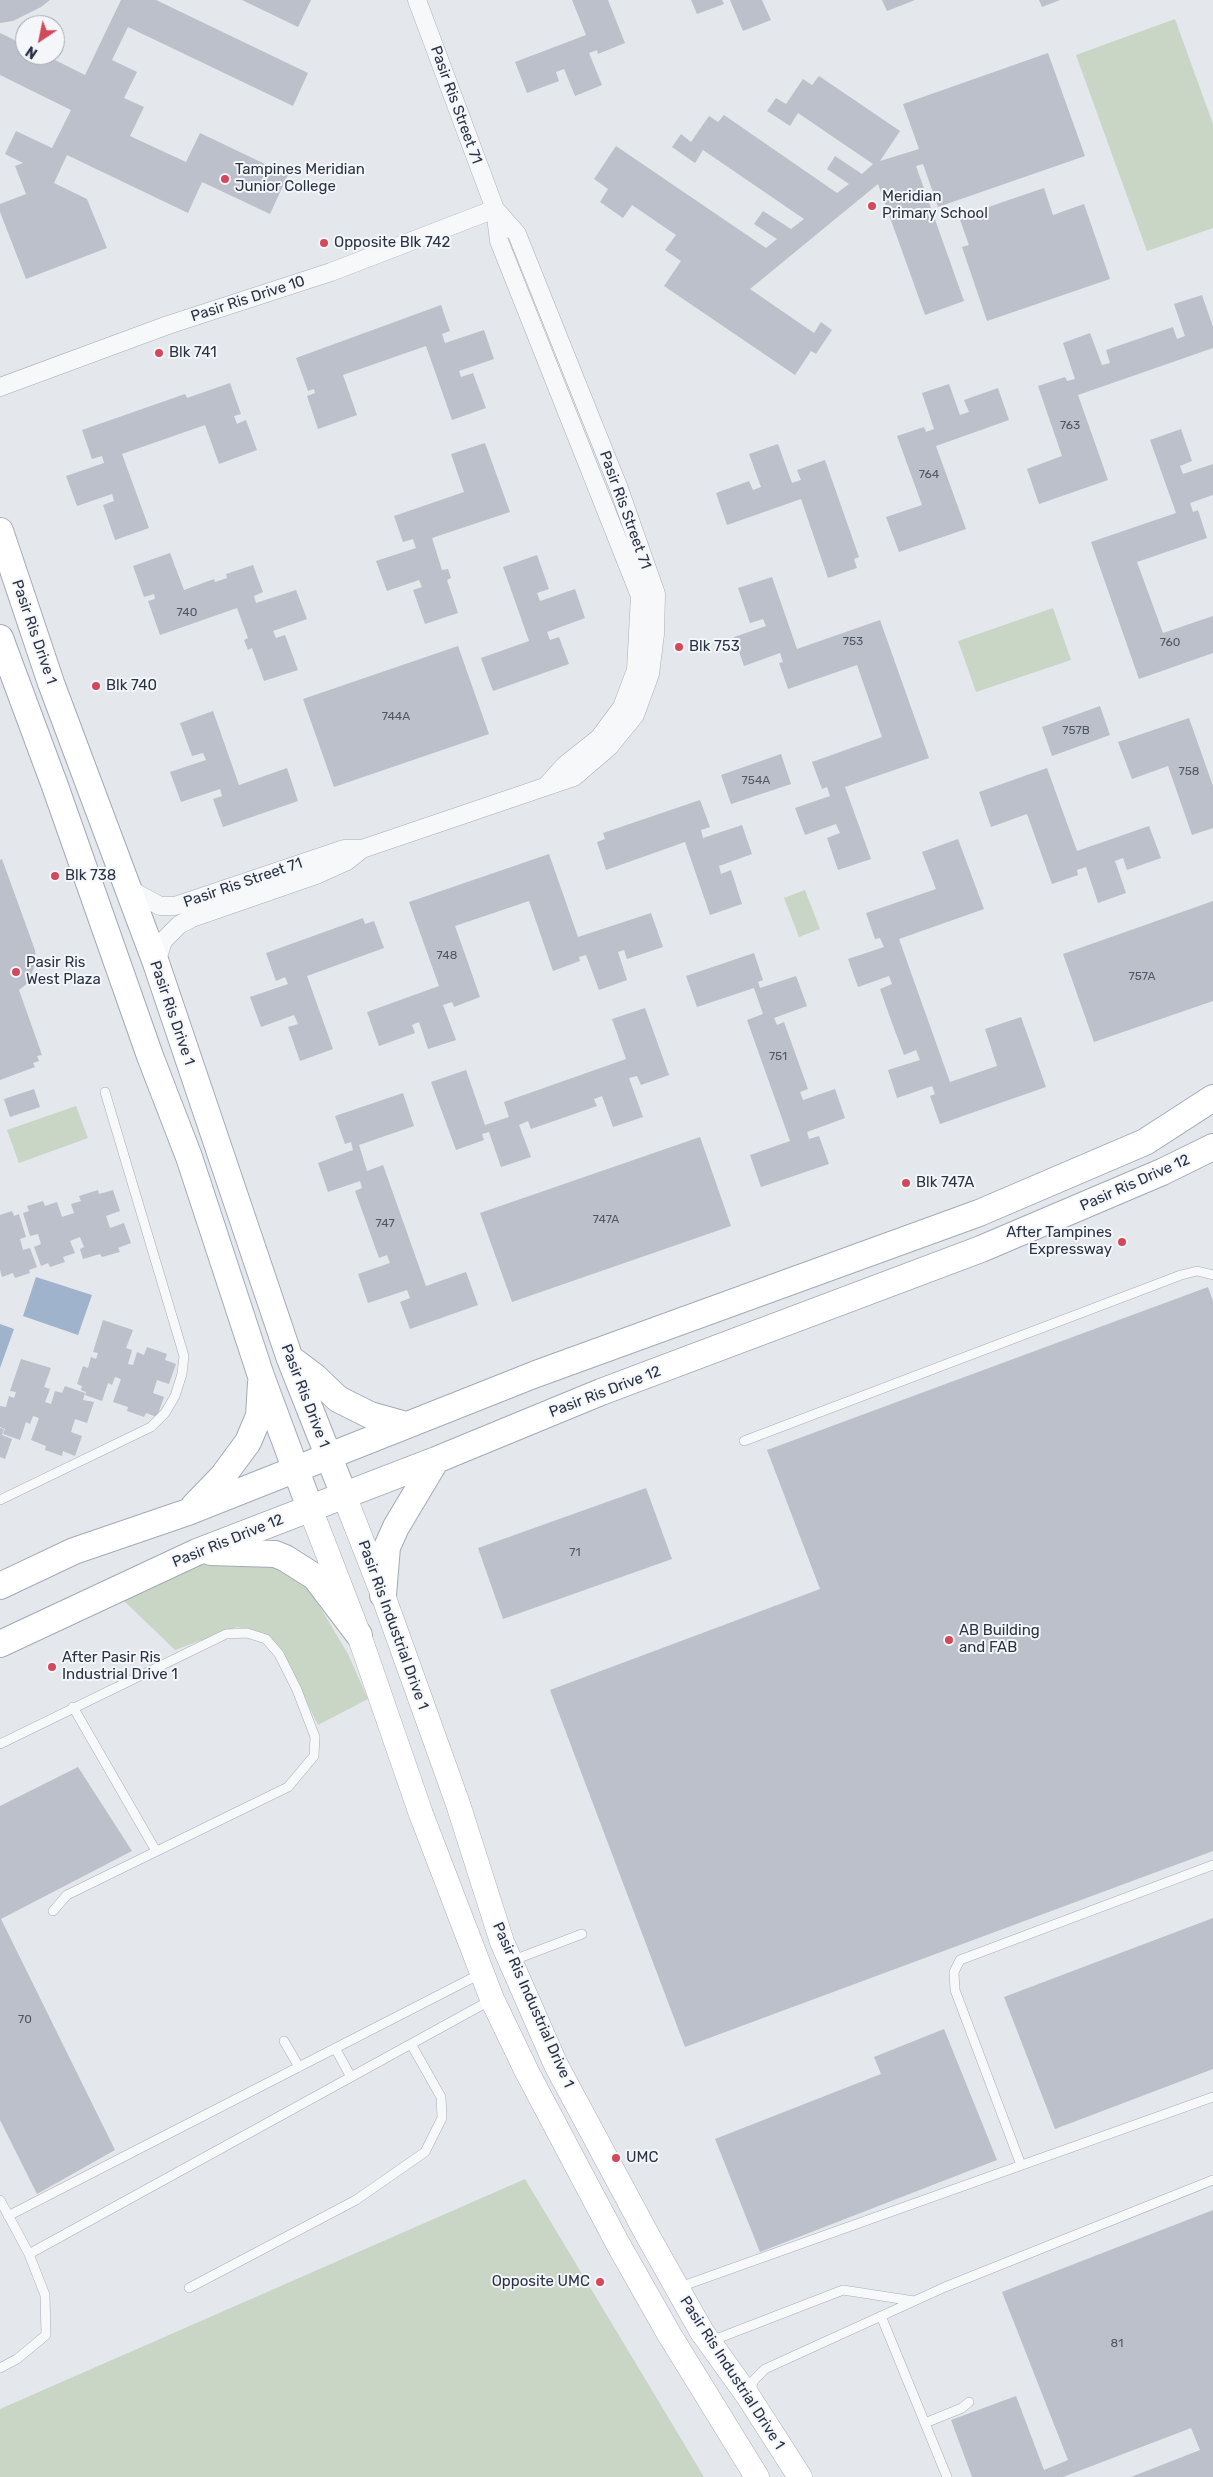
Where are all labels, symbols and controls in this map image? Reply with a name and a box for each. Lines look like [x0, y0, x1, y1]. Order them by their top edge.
north arrow [15, 15, 65, 65]
text: N [23, 42, 41, 62]
street label: Pasir Ris Street 71 [426, 43, 486, 167]
place label: Tampines Meridian Junior College [235, 161, 365, 196]
marker: Tampines Meridian Junior College [219, 173, 231, 185]
place label: Meridian Primary School [882, 188, 988, 223]
marker: Meridian Primary School [866, 200, 878, 212]
place label: Opposite Blk 742 [334, 234, 450, 252]
marker: Opposite Blk 742 [318, 237, 330, 249]
street label: Pasir Ris Drive 10 [189, 272, 307, 326]
place label: Blk 741 [169, 344, 217, 362]
marker: Blk 741 [153, 347, 165, 359]
house number: 763 [1060, 419, 1080, 433]
street label: Pasir Ris Street 71 [595, 448, 655, 572]
house number: 764 [919, 468, 939, 482]
street label: Pasir Ris Drive 1 [8, 577, 60, 687]
house number: 740 [177, 606, 197, 620]
house number: 753 [843, 635, 863, 649]
house number: 760 [1160, 636, 1180, 650]
place label: Blk 753 [689, 638, 740, 656]
marker: Blk 753 [673, 641, 685, 653]
place label: Blk 740 [106, 677, 157, 695]
marker: Blk 740 [90, 680, 102, 692]
house number: 744A [382, 710, 410, 724]
house number: 757B [1062, 724, 1090, 738]
house number: 758 [1179, 765, 1199, 779]
house number: 754A [742, 774, 770, 788]
street label: Pasir Ris Street 71 [181, 854, 305, 912]
place label: Blk 738 [65, 867, 116, 885]
marker: Blk 738 [49, 870, 61, 882]
house number: 748 [437, 949, 457, 963]
place label: Pasir Ris West Plaza [26, 954, 101, 989]
street label: Pasir Ris Drive 1 [146, 958, 198, 1068]
marker: Pasir Ris West Plaza [10, 966, 22, 978]
house number: 757A [1129, 970, 1155, 984]
house number: 751 [769, 1050, 787, 1064]
street label: Pasir Ris Drive 12 [1077, 1151, 1193, 1215]
place label: Blk 747A [916, 1174, 974, 1192]
marker: Blk 747A [900, 1177, 912, 1189]
house number: 747A [593, 1213, 619, 1227]
house number: 747 [375, 1217, 395, 1231]
place label: After Tampines Expressway [1006, 1224, 1112, 1259]
marker: After Tampines Expressway [1116, 1236, 1128, 1248]
street label: Pasir Ris Drive 1 [277, 1342, 333, 1450]
street label: Pasir Ris Drive 12 [547, 1362, 663, 1422]
street label: Pasir Ris Drive 12 [170, 1511, 286, 1571]
street label: Pasir Ris Industrial Drive 1 [354, 1538, 432, 1712]
house number: 71 [569, 1546, 581, 1560]
place label: AB Building and FAB [959, 1622, 1040, 1657]
marker: AB Building and FAB [943, 1634, 955, 1646]
place label: After Pasir Ris Industrial Drive 1 [62, 1649, 178, 1684]
marker: After Pasir Ris Industrial Drive 1 [46, 1661, 58, 1673]
street label: Pasir Ris Industrial Drive 1 [488, 1920, 578, 2090]
house number: 70 [18, 2013, 32, 2027]
place label: UMC [626, 2149, 658, 2167]
marker: UMC [610, 2152, 622, 2164]
place label: Opposite UMC [492, 2273, 590, 2291]
marker: Opposite UMC [594, 2276, 606, 2288]
street label: Pasir Ris Industrial Drive 1 [676, 2293, 788, 2453]
house number: 81 [1111, 2337, 1123, 2351]

